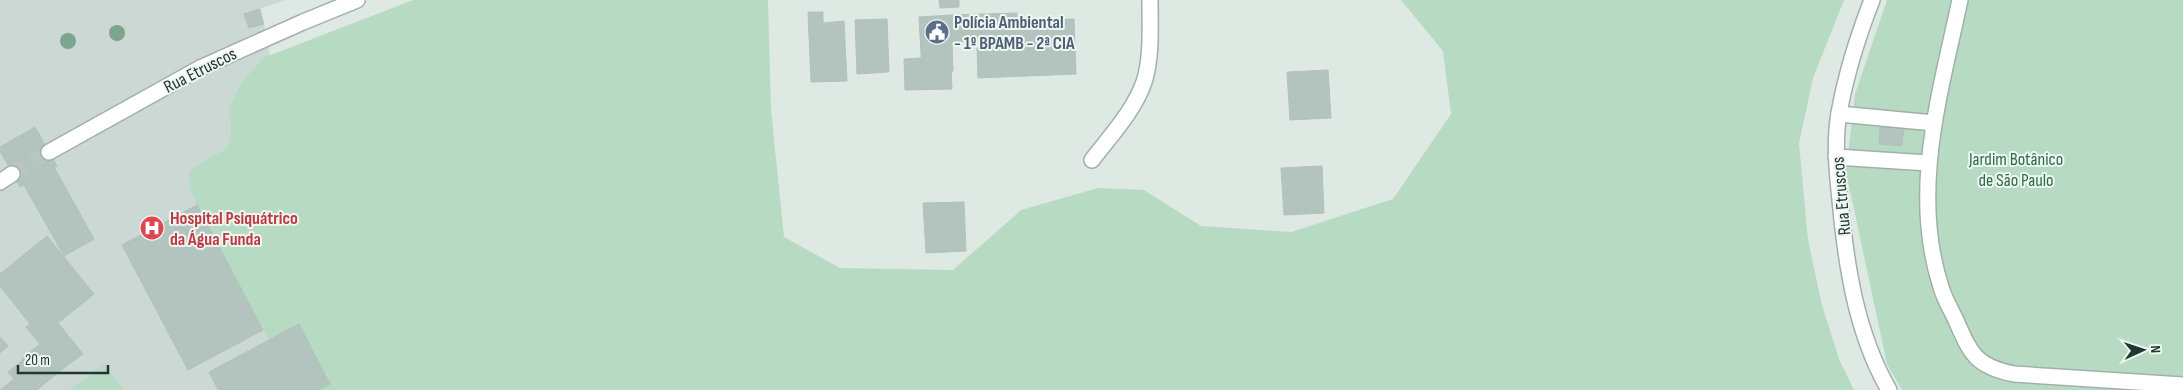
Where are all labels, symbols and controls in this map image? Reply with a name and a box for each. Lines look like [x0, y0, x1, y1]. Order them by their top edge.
place label: Polícia Ambiental - 1º BPAMB - 2ª CIA [954, 12, 1075, 54]
public building icon: Polícia Ambiental - 1º BPAMB - 2ª CIA [924, 19, 950, 45]
street label: Rua Etruscos [160, 43, 240, 98]
park label: Jardim Botânico de São Paulo [1968, 149, 2063, 191]
street label: Rua Etruscos [1828, 156, 1855, 236]
place label: Hospital Psiquátrico da Água Funda [170, 208, 298, 250]
hospital icon: Hospital Psiquátrico da Água Funda [139, 215, 165, 241]
north arrow [2118, 325, 2168, 375]
scale bar [18, 342, 108, 374]
text: N [2147, 345, 2164, 354]
text: 20 m [25, 351, 50, 370]

